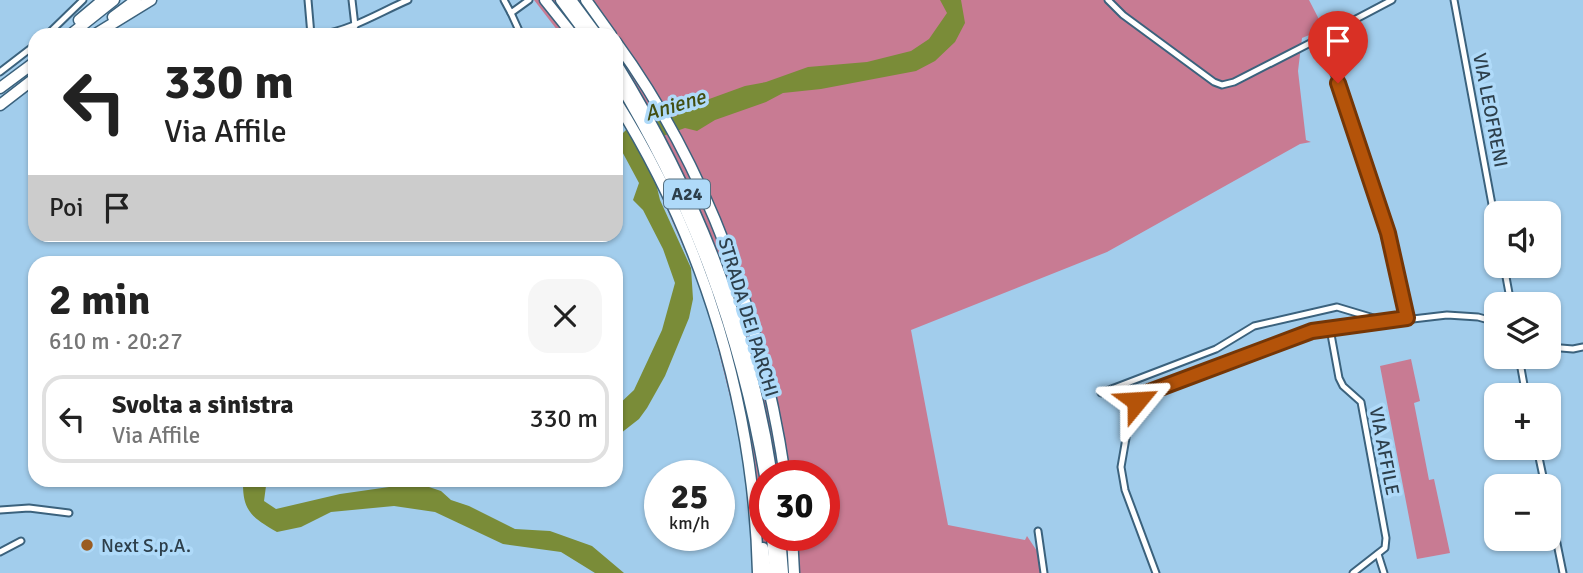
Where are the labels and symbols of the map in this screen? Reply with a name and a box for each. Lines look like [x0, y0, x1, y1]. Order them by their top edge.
pin [1308, 11, 1368, 83]
street label: VIA LEOFRENI [1467, 51, 1513, 169]
water label: Aniene [641, 83, 710, 127]
road number: A24 [664, 180, 710, 209]
street label: STRADA DEI PARCHI [712, 235, 784, 400]
position arrow [1100, 364, 1174, 438]
street label: VIA AFFILE [1364, 405, 1404, 498]
speed limit sign: 30 [749, 460, 840, 551]
place label: Next S.p.A. [101, 534, 191, 558]
marker: Next S.p.A. [79, 537, 95, 553]

